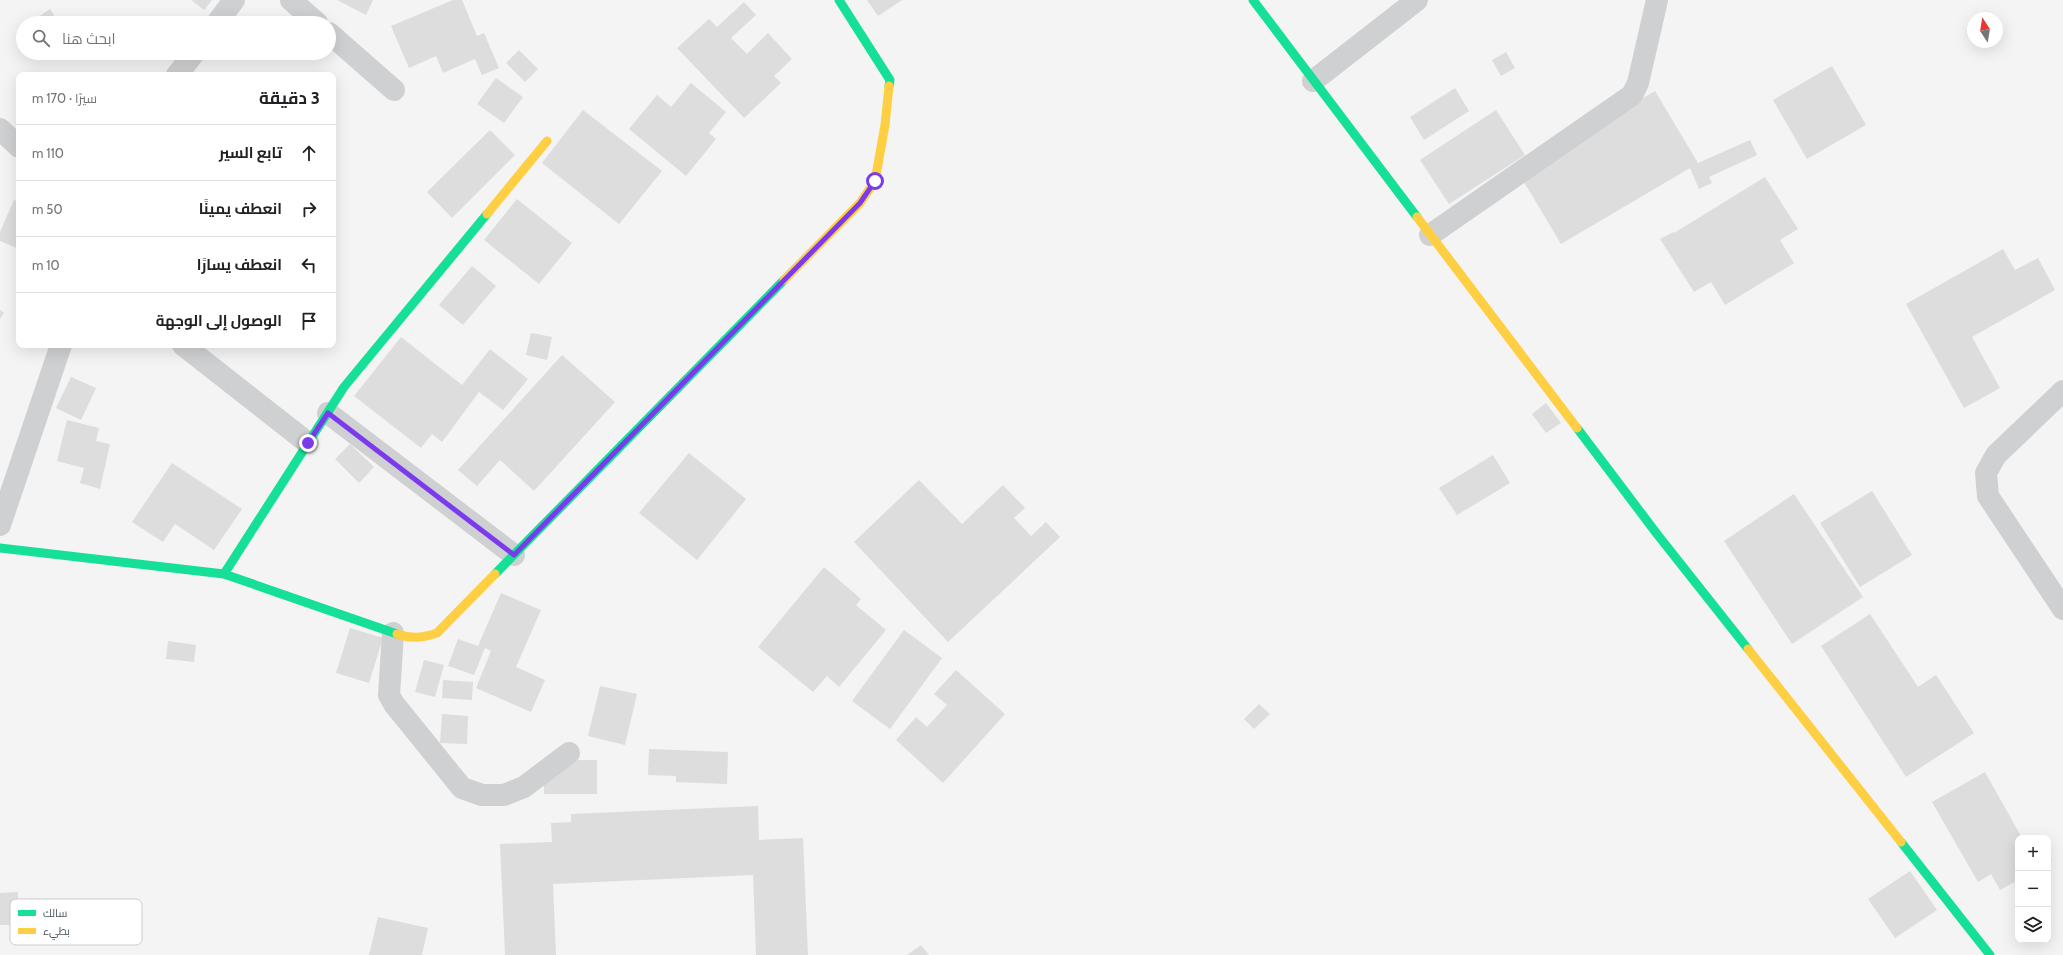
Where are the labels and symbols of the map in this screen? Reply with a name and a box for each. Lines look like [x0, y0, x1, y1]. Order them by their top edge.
north arrow [1967, 12, 2003, 48]
route start [866, 172, 884, 190]
route end [299, 434, 317, 452]
legend [10, 899, 142, 945]
text: سالك [43, 906, 67, 920]
text: بطيء [43, 924, 70, 940]

